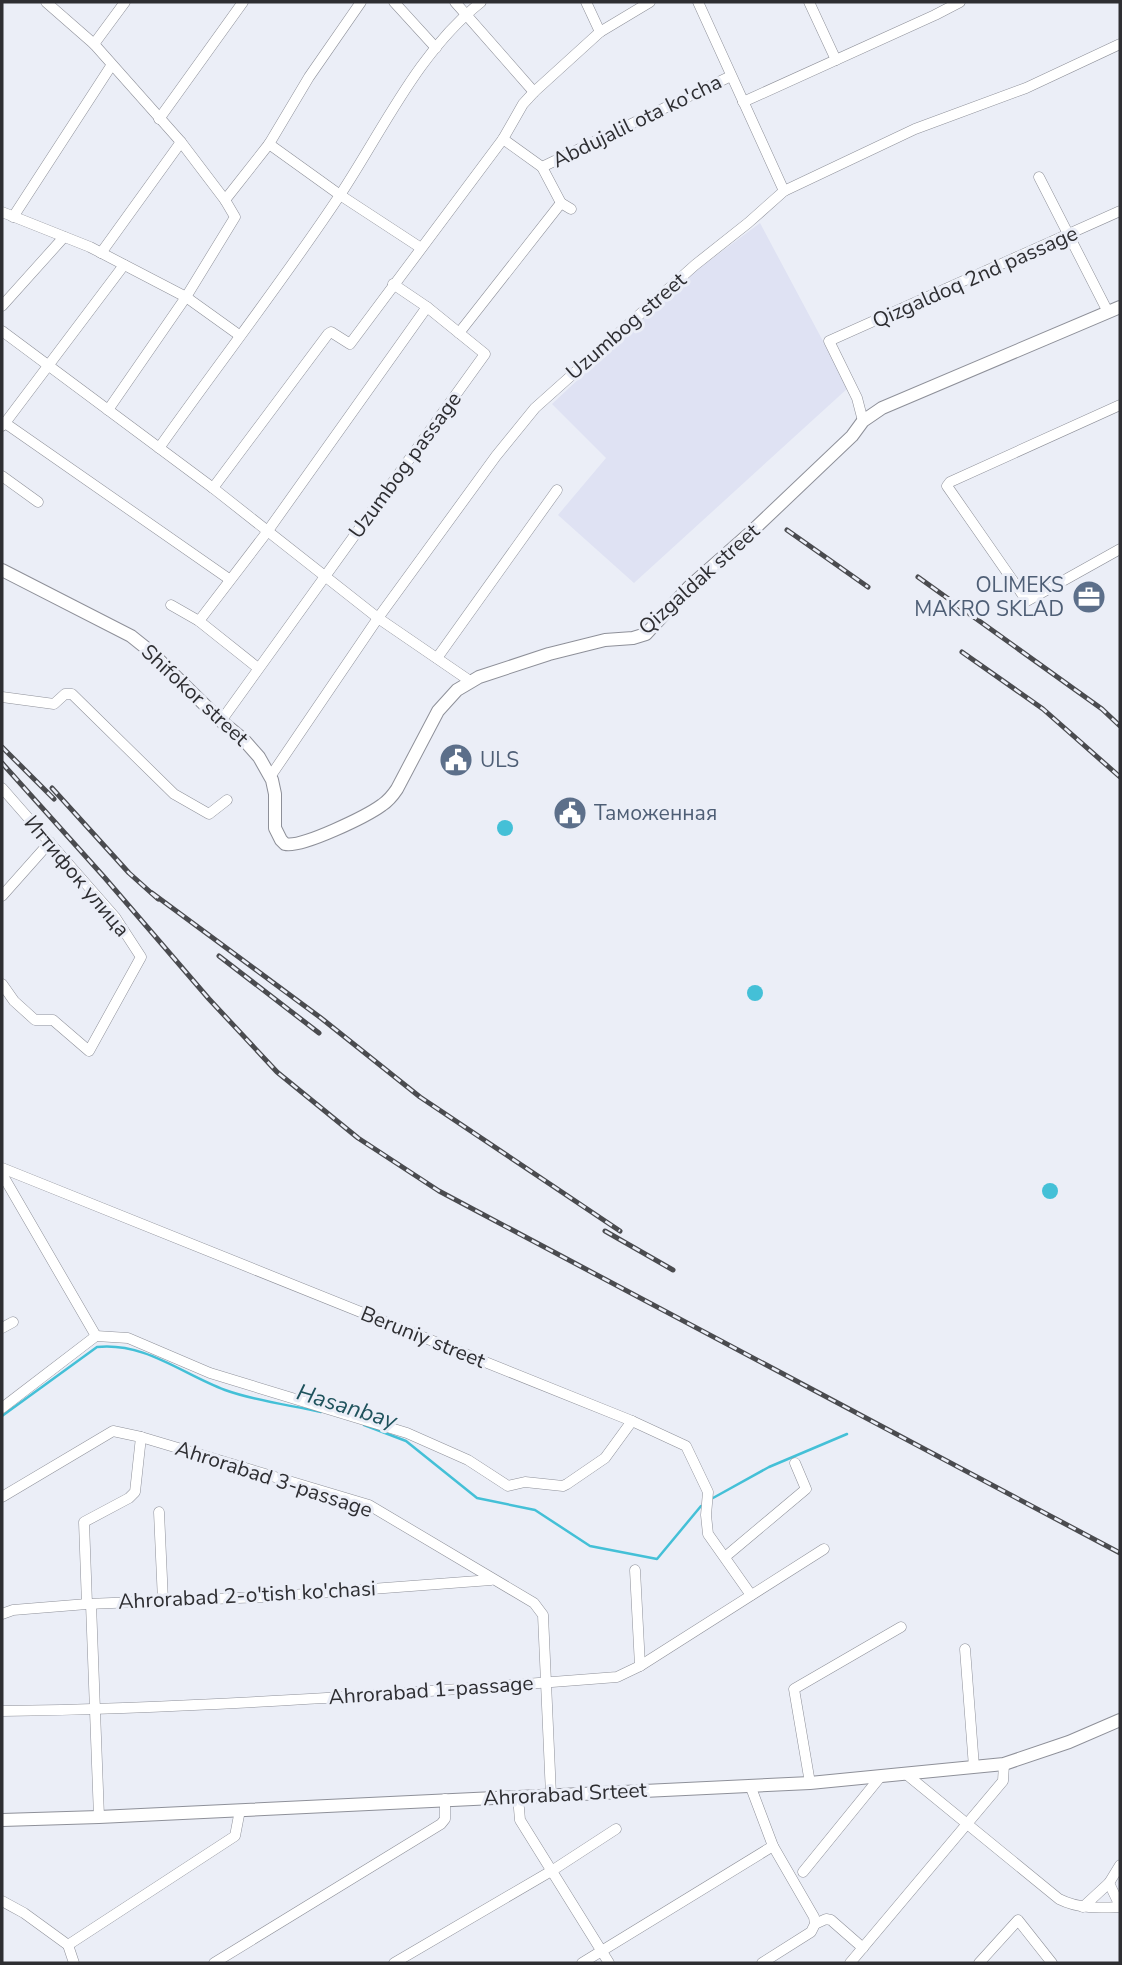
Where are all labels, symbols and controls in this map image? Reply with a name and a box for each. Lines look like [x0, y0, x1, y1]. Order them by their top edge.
street label: Abdujalil ota ko'cha [548, 68, 726, 174]
street label: Qizgaldoq 2nd passage [868, 219, 1082, 335]
street label: Uzumbog street [560, 266, 693, 386]
street label: Uzumbog passage [342, 386, 468, 544]
street label: Qizgaldak street [633, 517, 766, 641]
place label: OLIMEKS MAKRO SKLAD [914, 571, 1064, 623]
office icon: OLIMEKS MAKRO SKLAD [1070, 578, 1108, 616]
street label: Shifokor street [135, 638, 255, 753]
public building icon: ULS [437, 741, 475, 779]
place label: ULS [480, 746, 519, 774]
public building icon: Таможенная [551, 794, 589, 832]
place label: Таможенная [594, 799, 717, 827]
street label: Иттифок улица [18, 809, 136, 943]
street label: Beruniy street [357, 1299, 490, 1375]
water label: Hasanbay [293, 1377, 402, 1437]
street label: Ahrorabad 3-passage [172, 1434, 376, 1524]
street label: Ahrorabad 2-o'tish ko'chasi [117, 1574, 377, 1616]
street label: Ahrorabad 1-passage [328, 1669, 534, 1711]
street label: Ahrorabad Srteet [482, 1776, 648, 1812]

